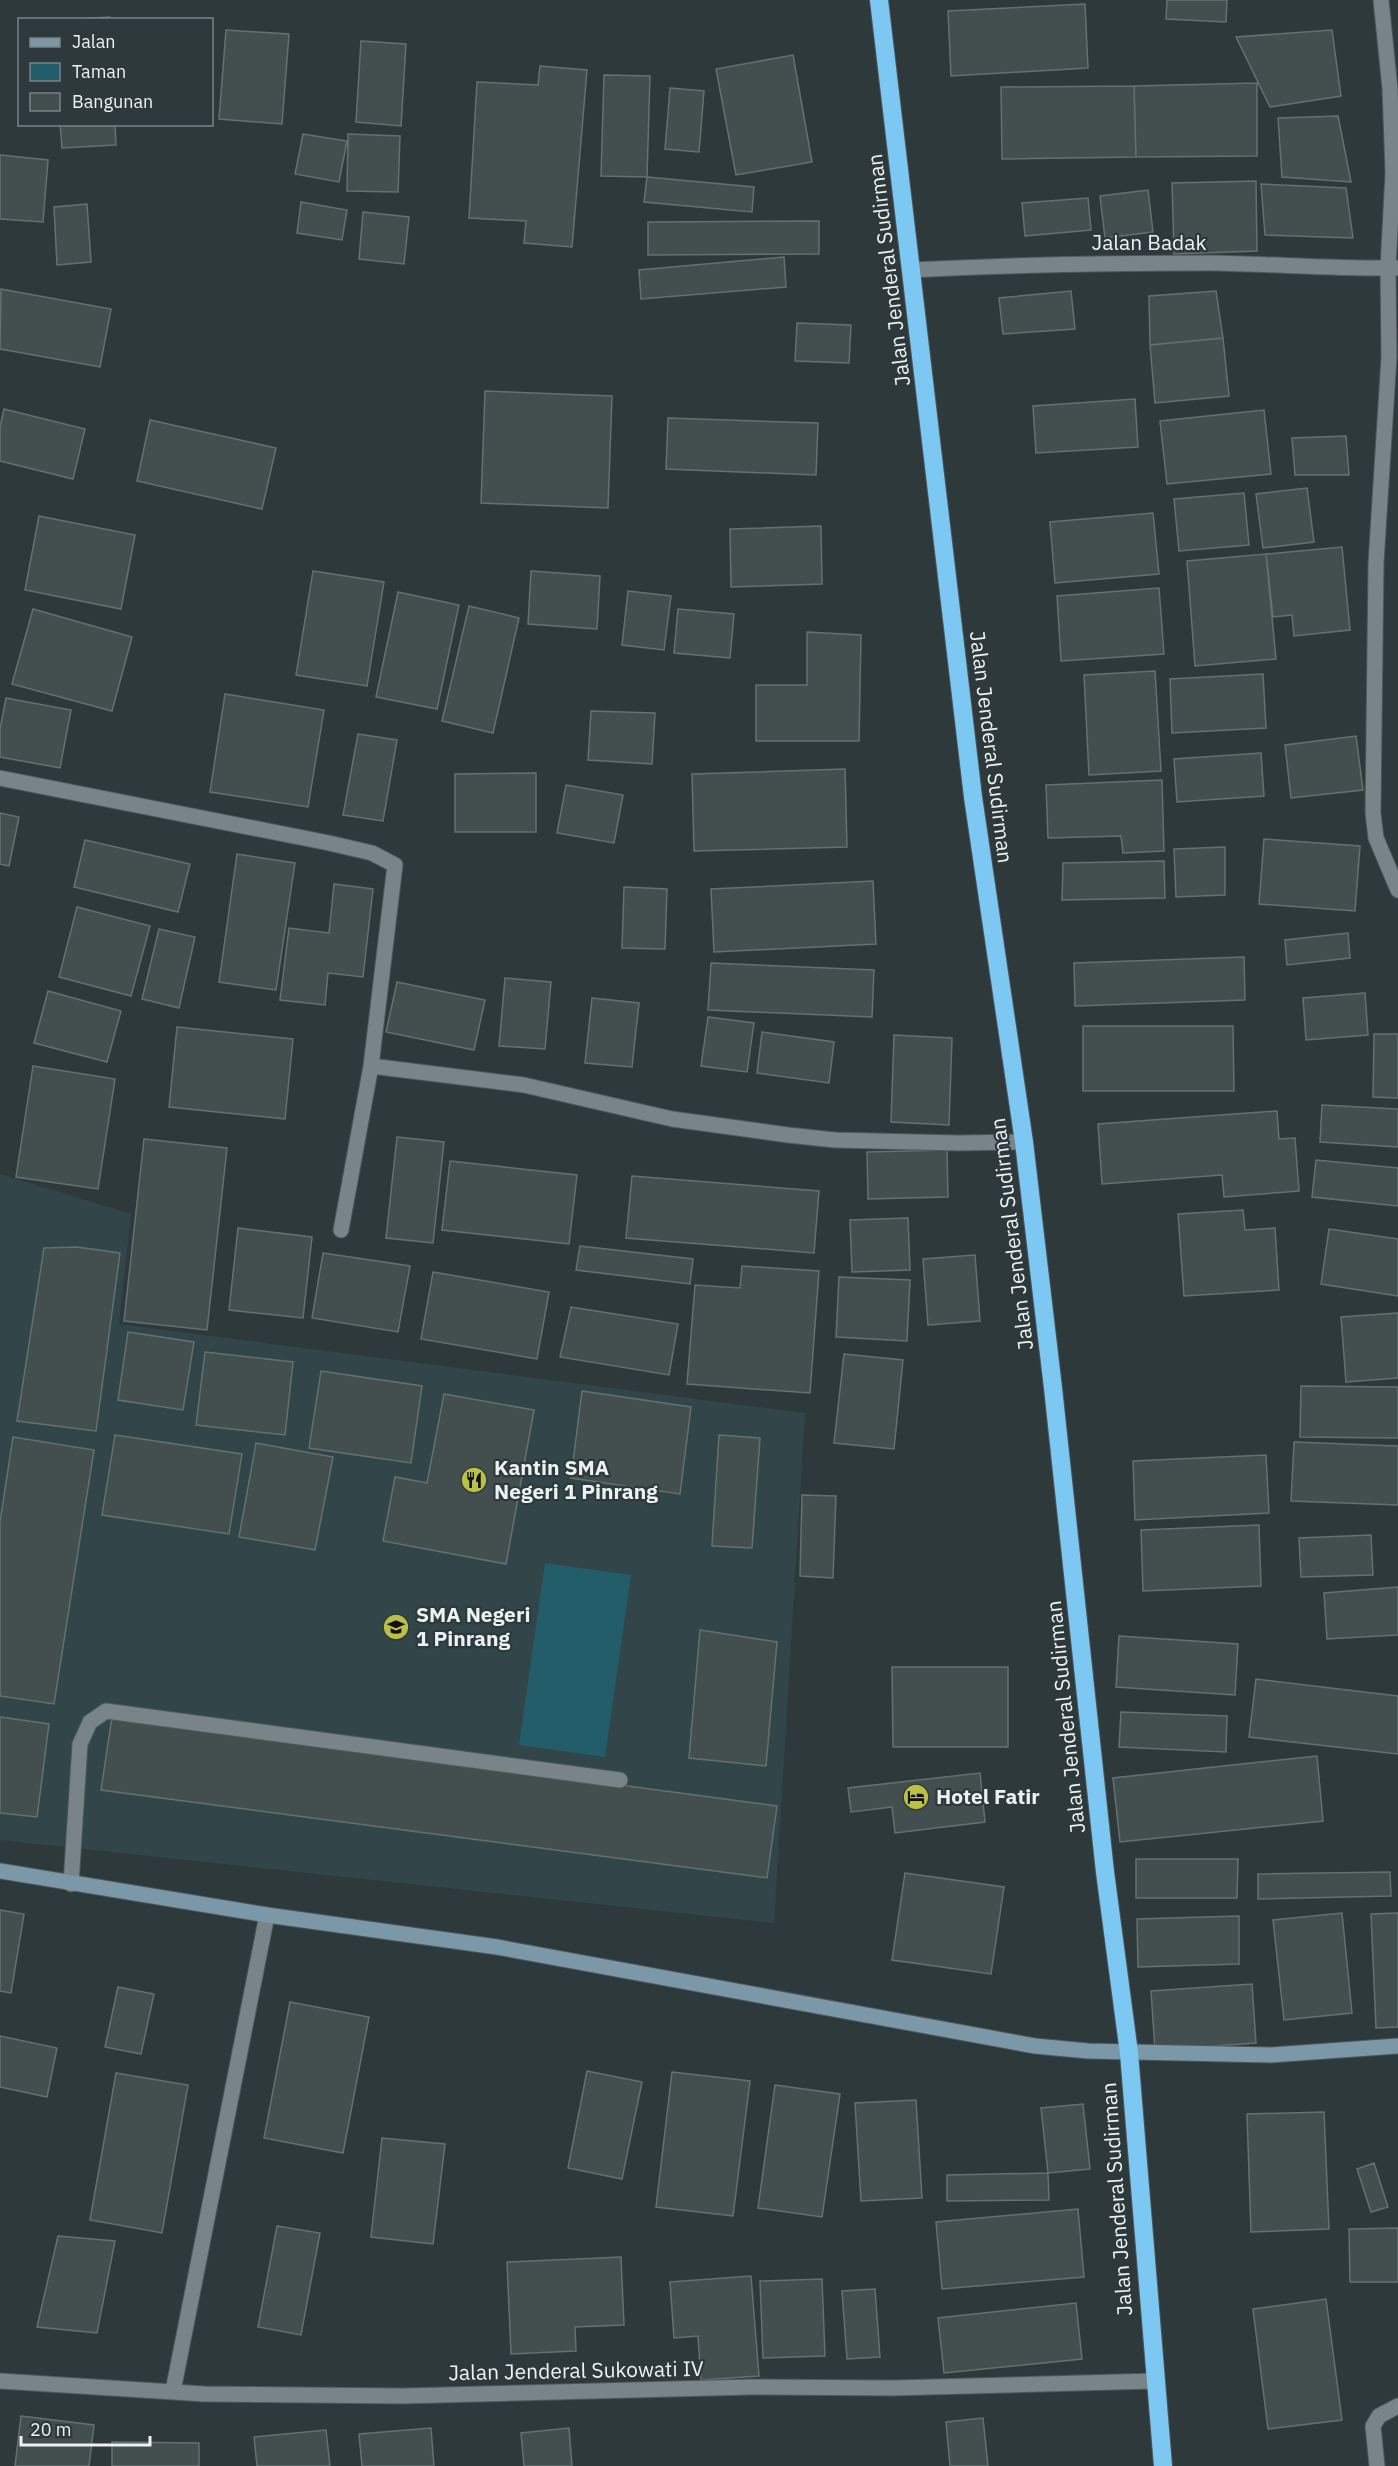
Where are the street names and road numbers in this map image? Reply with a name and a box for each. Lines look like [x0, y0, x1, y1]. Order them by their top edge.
street label: Jalan Jenderal Sudirman [860, 152, 916, 388]
street label: Jalan Badak [1091, 228, 1207, 256]
street label: Jalan Jenderal Sudirman [964, 629, 1020, 865]
street label: Jalan Jenderal Sudirman [983, 1116, 1039, 1352]
street label: Jalan Jenderal Sudirman [1039, 1599, 1091, 1835]
street label: Jalan Jenderal Sudirman [1094, 2081, 1138, 2317]
street label: Jalan Jenderal Sukowati IV [448, 2354, 704, 2386]

